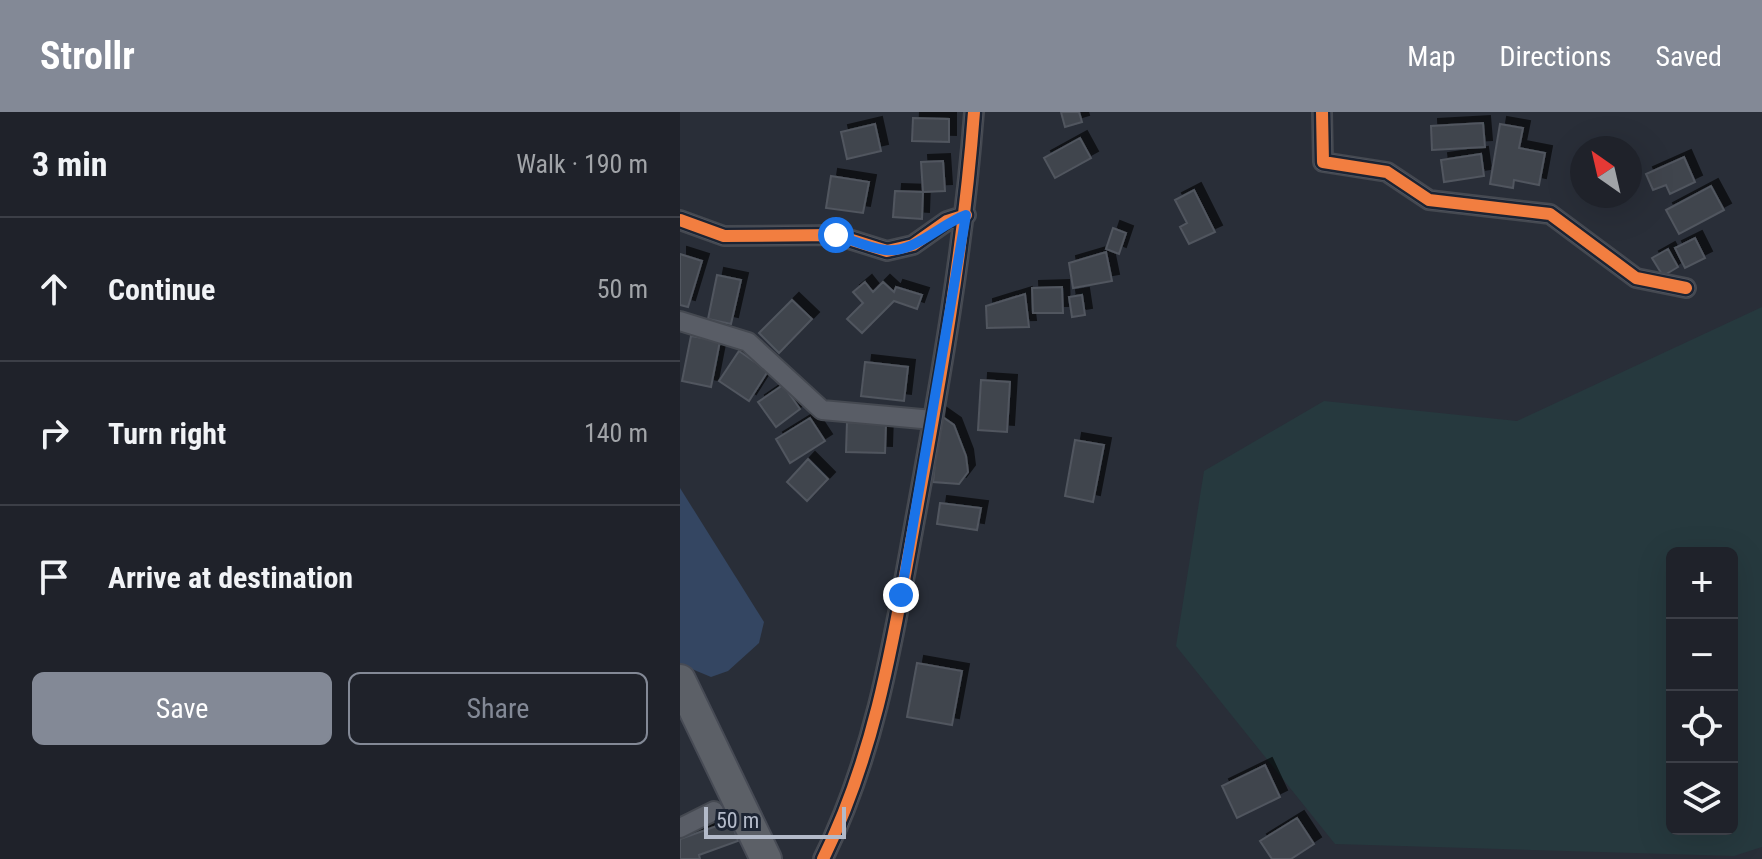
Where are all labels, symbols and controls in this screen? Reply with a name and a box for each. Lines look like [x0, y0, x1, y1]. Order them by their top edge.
text: Strollr [40, 34, 135, 78]
text: Map [1407, 40, 1456, 73]
text: Directions [1500, 40, 1611, 73]
text: Saved [1655, 40, 1722, 73]
north arrow [1570, 136, 1642, 208]
text: 3 min [32, 144, 108, 184]
text: Walk · 190 m [516, 149, 648, 179]
route start [818, 217, 854, 253]
icon: ahead [32, 267, 76, 311]
text: Continue [108, 272, 215, 307]
text: 50 m [597, 274, 648, 304]
icon: right [32, 411, 76, 455]
text: Turn right [108, 416, 226, 451]
text: 140 m [584, 418, 648, 448]
map controls [1666, 547, 1738, 835]
button: + [1666, 547, 1738, 619]
icon: arrive [32, 555, 76, 599]
text: Arrive at destination [108, 560, 353, 595]
route end [883, 577, 919, 613]
button: − [1666, 619, 1738, 691]
button: Save [32, 672, 332, 745]
button: Share [348, 672, 648, 745]
button: locate [1666, 691, 1738, 763]
button: layers [1666, 763, 1738, 835]
scale bar [704, 803, 846, 839]
text: 50 m [716, 808, 759, 833]

